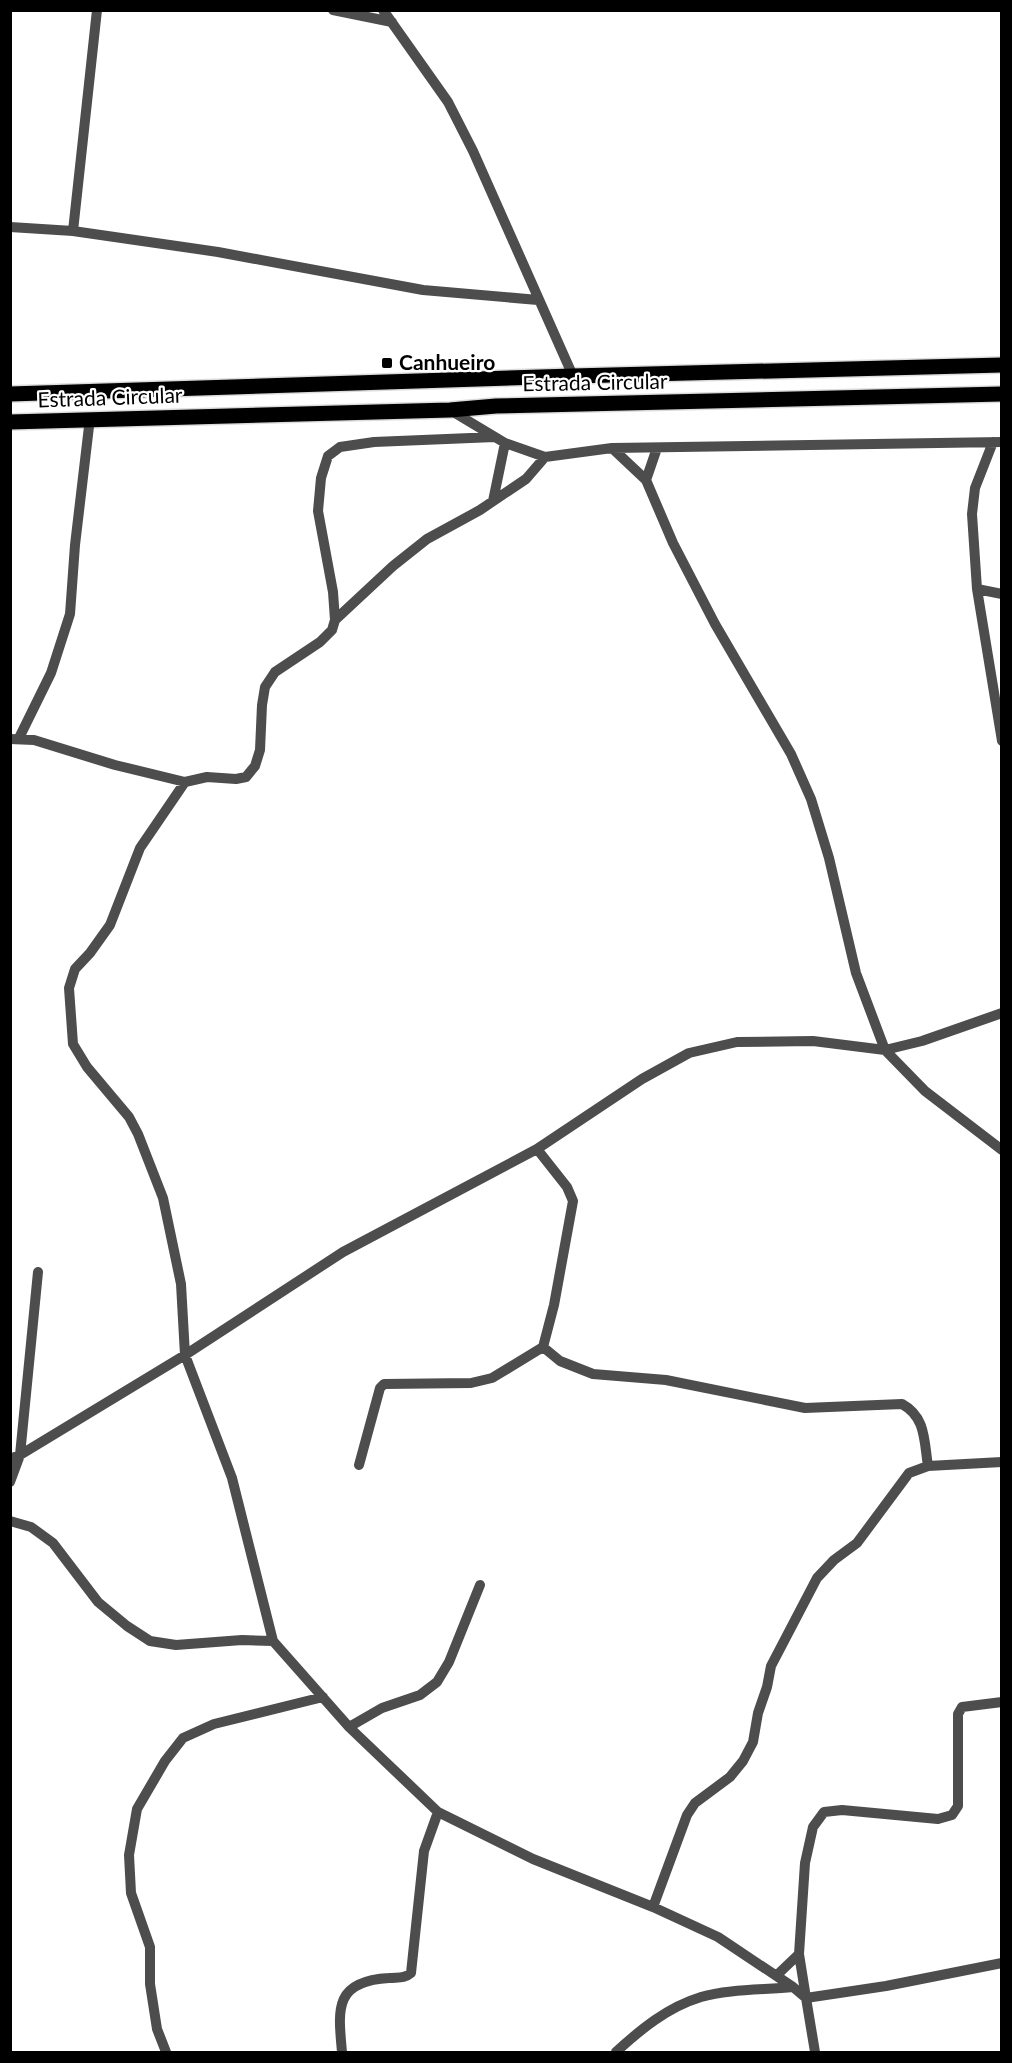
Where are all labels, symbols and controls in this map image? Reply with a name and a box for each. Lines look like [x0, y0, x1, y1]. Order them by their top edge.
place label: Canhueiro [399, 349, 495, 374]
marker: Canhueiro [380, 356, 394, 370]
street label: Estrada Circular [522, 368, 668, 395]
street label: Estrada Circular [37, 381, 183, 412]

